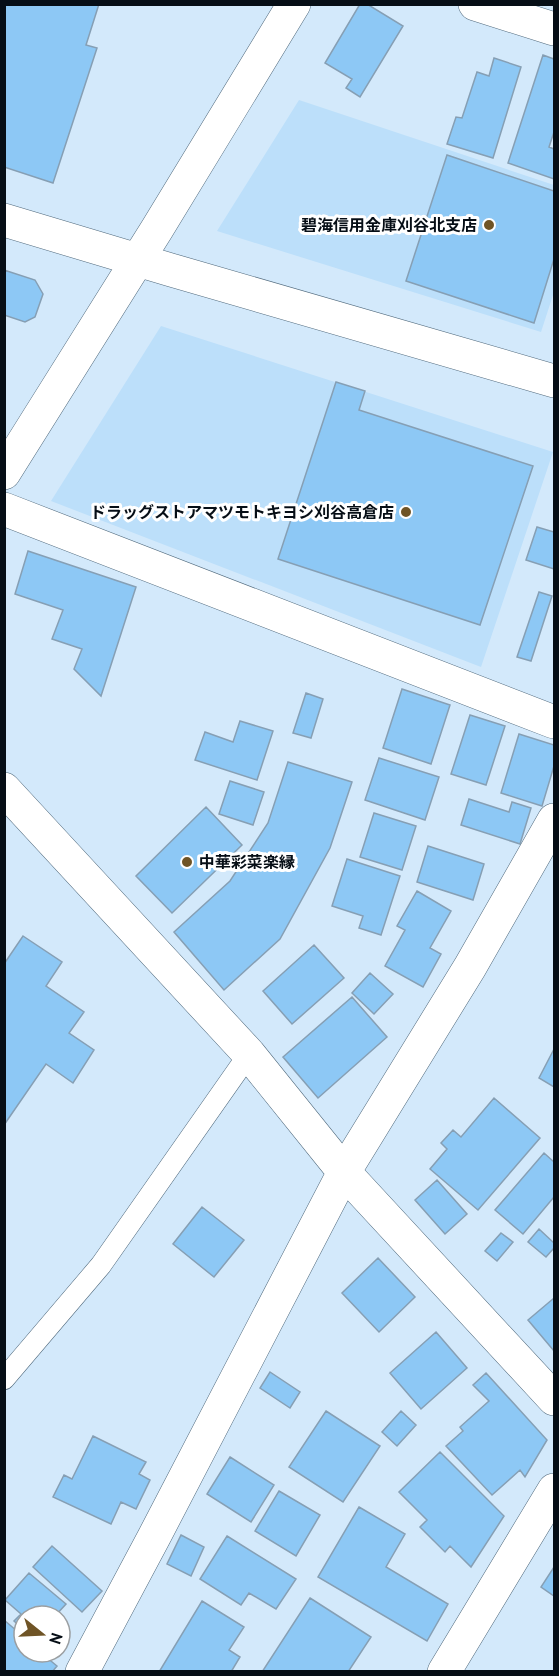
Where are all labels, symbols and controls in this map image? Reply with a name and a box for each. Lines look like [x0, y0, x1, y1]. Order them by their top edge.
place label: 碧海信用金庫刈谷北支店 [301, 215, 477, 235]
marker: 碧海信用金庫刈谷北支店 [482, 218, 496, 232]
place label: ドラッグストアマツモトキヨシ刈谷高倉店 [90, 502, 394, 522]
marker: ドラッグストアマツモトキヨシ刈谷高倉店 [399, 505, 413, 519]
place label: 中華彩菜楽縁 [199, 852, 295, 872]
marker: 中華彩菜楽縁 [180, 855, 194, 869]
north arrow [12, 1604, 72, 1664]
text: N [45, 1631, 67, 1647]

